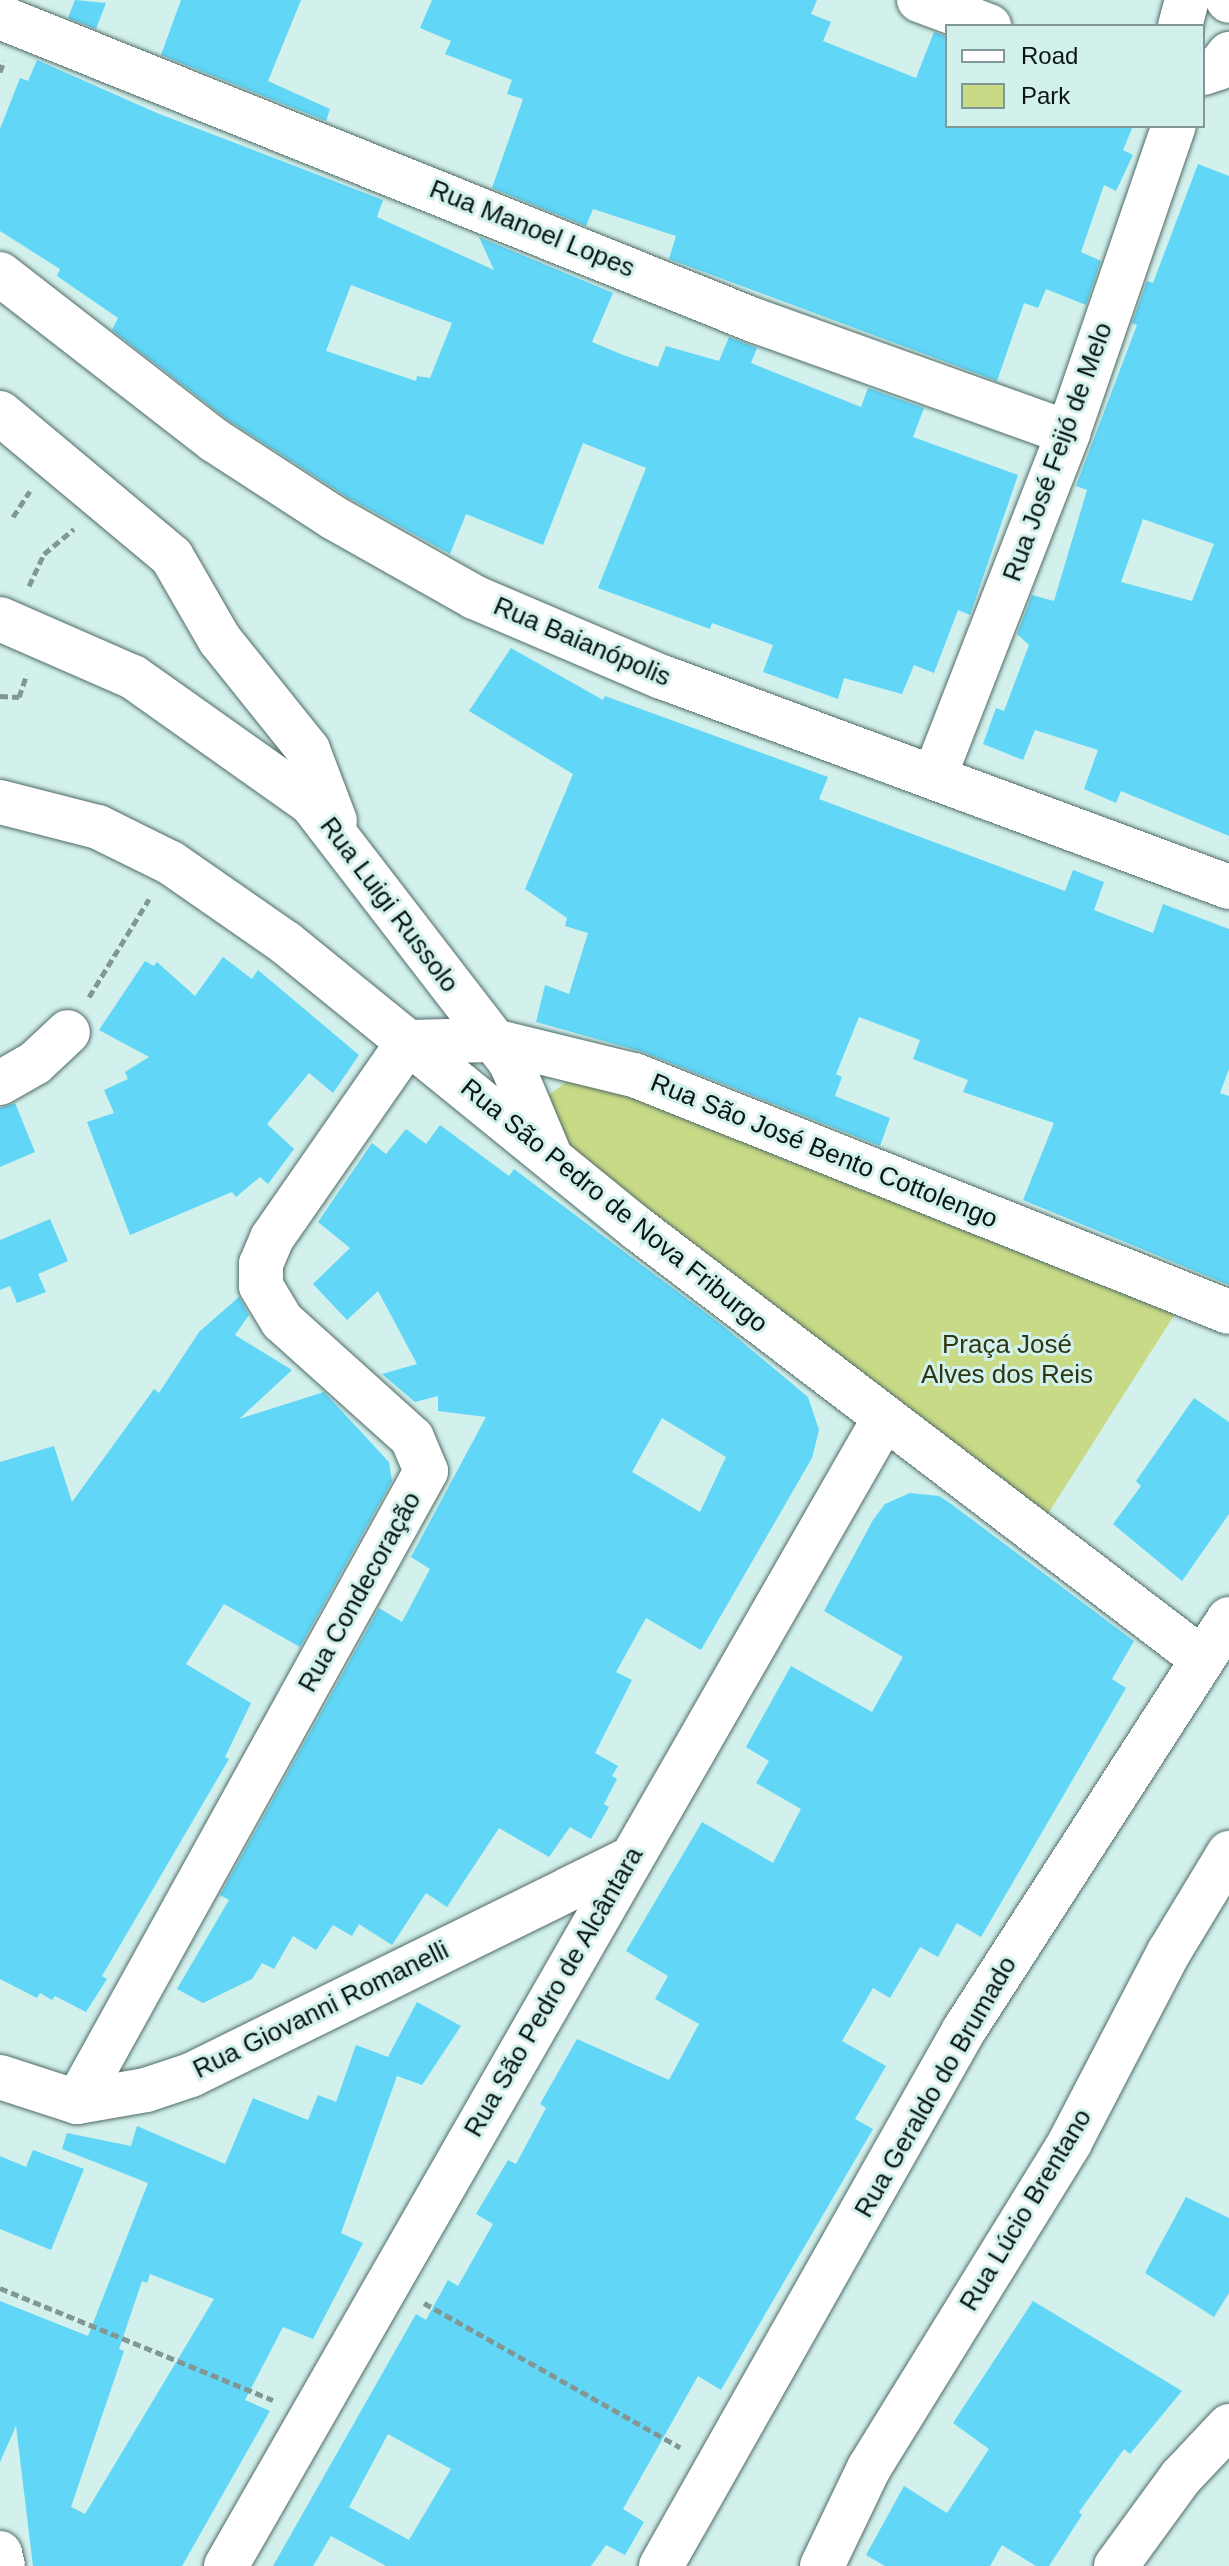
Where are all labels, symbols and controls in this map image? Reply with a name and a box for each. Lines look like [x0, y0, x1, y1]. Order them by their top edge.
legend [945, 24, 1205, 128]
text: Road [1021, 42, 1078, 69]
text: Park [1021, 82, 1070, 109]
street label: Rua Manoel Lopes [425, 174, 639, 284]
street label: Rua José Feijó de Melo [997, 318, 1119, 586]
street label: Rua Baianópolis [489, 591, 675, 693]
street label: Rua Luigi Russolo [313, 811, 465, 999]
street label: Rua São José Bento Cottolengo [646, 1067, 1002, 1235]
street label: Rua São Pedro de Nova Friburgo [454, 1072, 774, 1340]
park label: Praça José Alves dos Reis [921, 1329, 1093, 1390]
street label: Rua Condecoração [292, 1486, 428, 1698]
street label: Rua São Pedro de Alcântara [458, 1841, 650, 2143]
street label: Rua Giovanni Romanelli [188, 1935, 454, 2085]
street label: Rua Geraldo do Brumado [848, 1951, 1024, 2223]
street label: Rua Lúcio Brentano [953, 2103, 1099, 2317]

